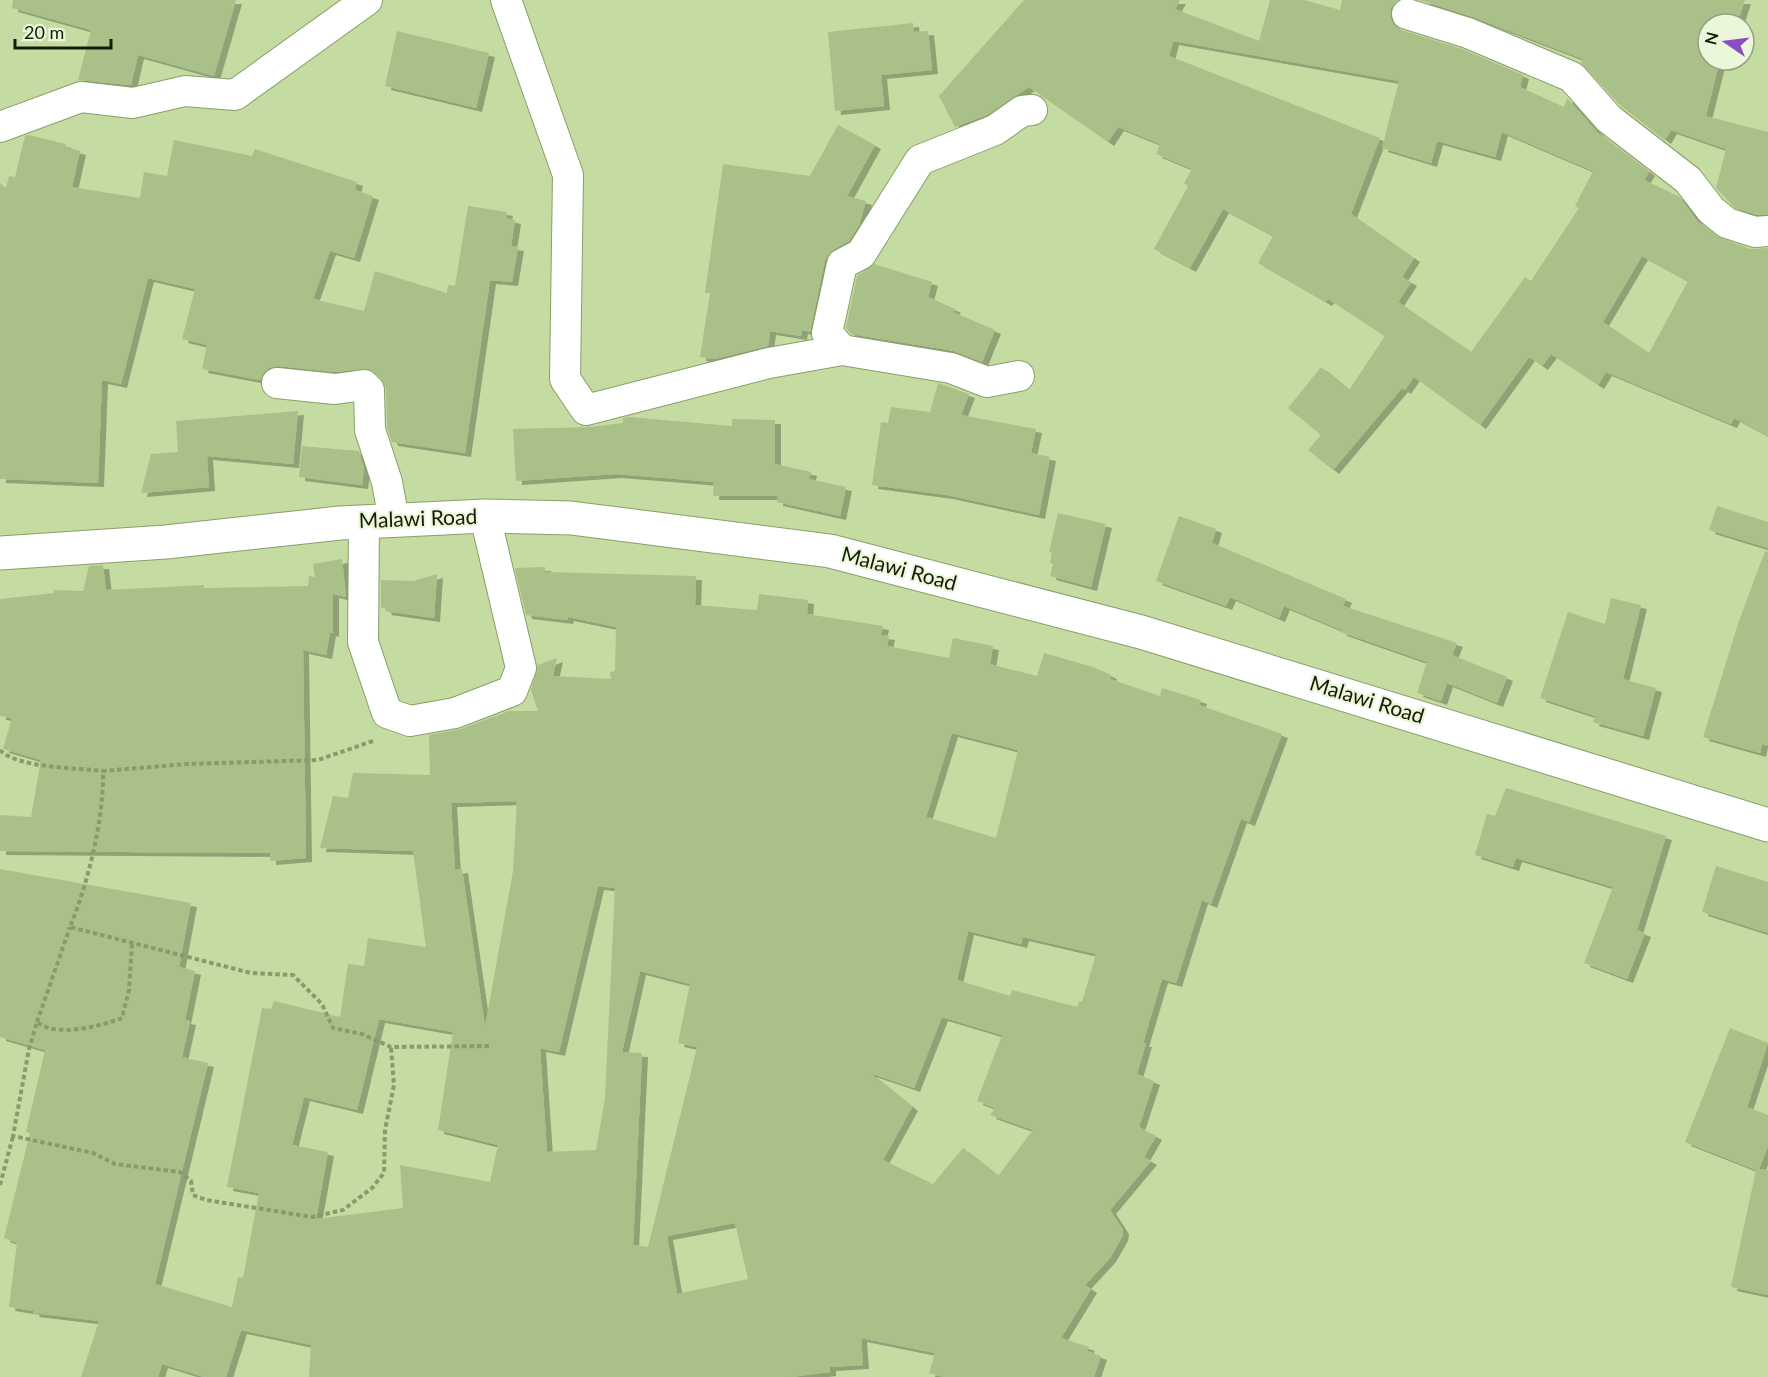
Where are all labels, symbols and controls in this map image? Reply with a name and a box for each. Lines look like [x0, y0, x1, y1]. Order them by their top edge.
scale bar [15, 12, 111, 50]
north arrow [1696, 12, 1756, 72]
text: 20 m [24, 21, 64, 43]
text: N [1700, 30, 1722, 47]
street label: Malawi Road [358, 503, 478, 532]
street label: Malawi Road [839, 540, 960, 595]
street label: Malawi Road [1307, 669, 1428, 728]

